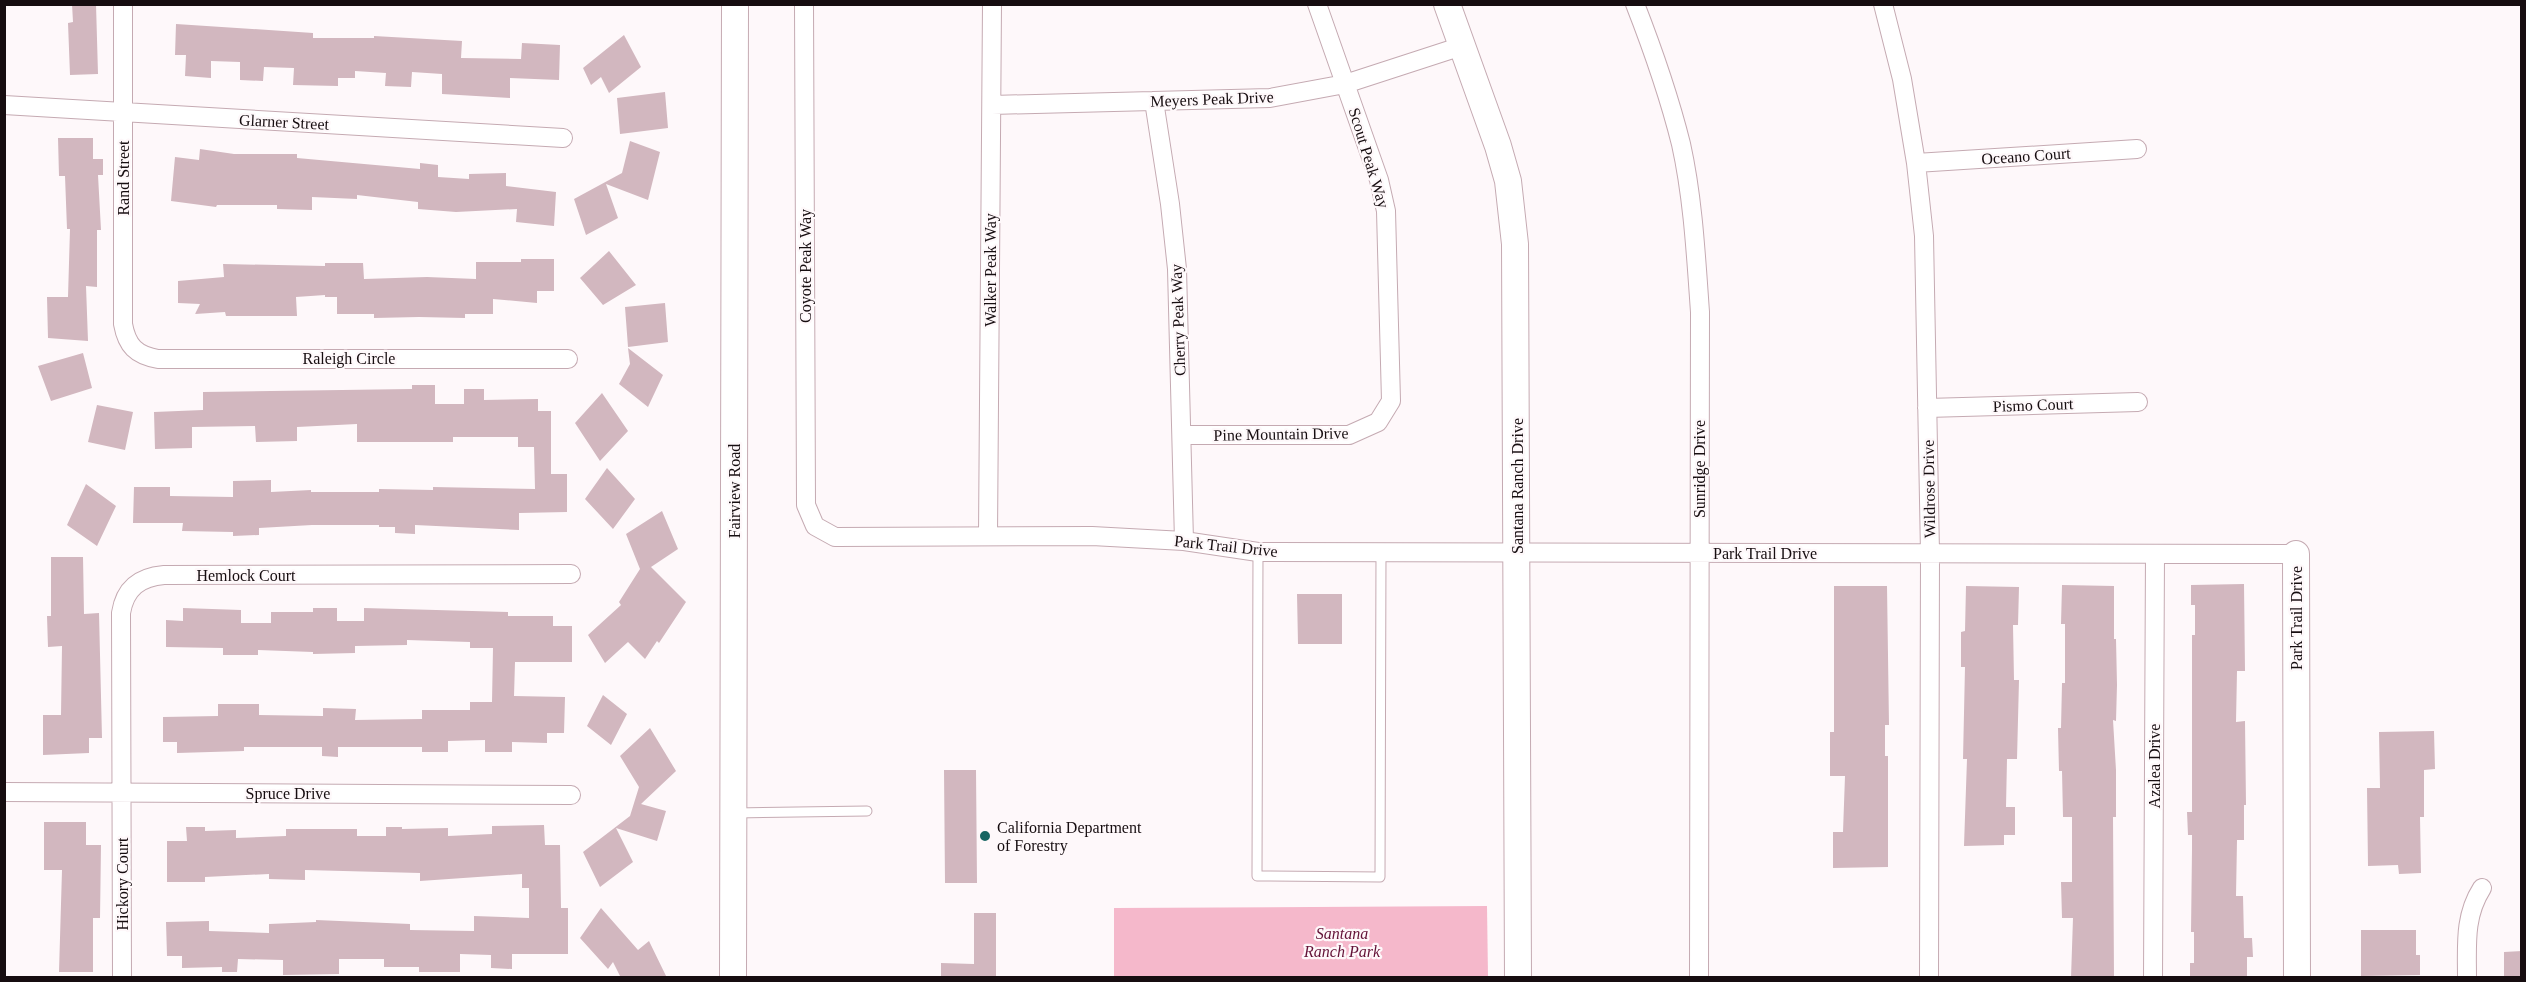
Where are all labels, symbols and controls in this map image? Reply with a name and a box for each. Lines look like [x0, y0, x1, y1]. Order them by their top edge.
street label: Meyers Peak Drive [1150, 88, 1274, 111]
street label: Scout Peak Way [1345, 106, 1392, 211]
street label: Glarner Street [239, 111, 330, 133]
street label: Rand Street [115, 140, 132, 216]
street label: Oceano Court [1981, 144, 2072, 168]
street label: Coyote Peak Way [797, 209, 815, 323]
street label: Walker Peak Way [982, 213, 1000, 327]
street label: Cherry Peak Way [1168, 264, 1189, 376]
street label: Raleigh Circle [303, 350, 395, 368]
street label: Pismo Court [1992, 395, 2074, 415]
street label: Santana Ranch Drive [1509, 418, 1526, 554]
street label: Sunridge Drive [1691, 420, 1709, 518]
street label: Pine Mountain Drive [1213, 424, 1349, 444]
street label: Wildrose Drive [1920, 440, 1938, 538]
street label: Fairview Road [726, 444, 743, 538]
street label: Park Trail Drive [1173, 532, 1279, 560]
street label: Park Trail Drive [1713, 545, 1817, 562]
street label: Park Trail Drive [2288, 566, 2305, 670]
street label: Hemlock Court [196, 567, 296, 584]
street label: Azalea Drive [2146, 724, 2163, 808]
street label: Spruce Drive [246, 785, 330, 803]
place label: California Department of Forestry [997, 819, 1142, 855]
marker: California Department of Forestry [978, 829, 992, 843]
street label: Hickory Court [114, 837, 132, 930]
park label: Santana Ranch Park [1303, 925, 1381, 960]

